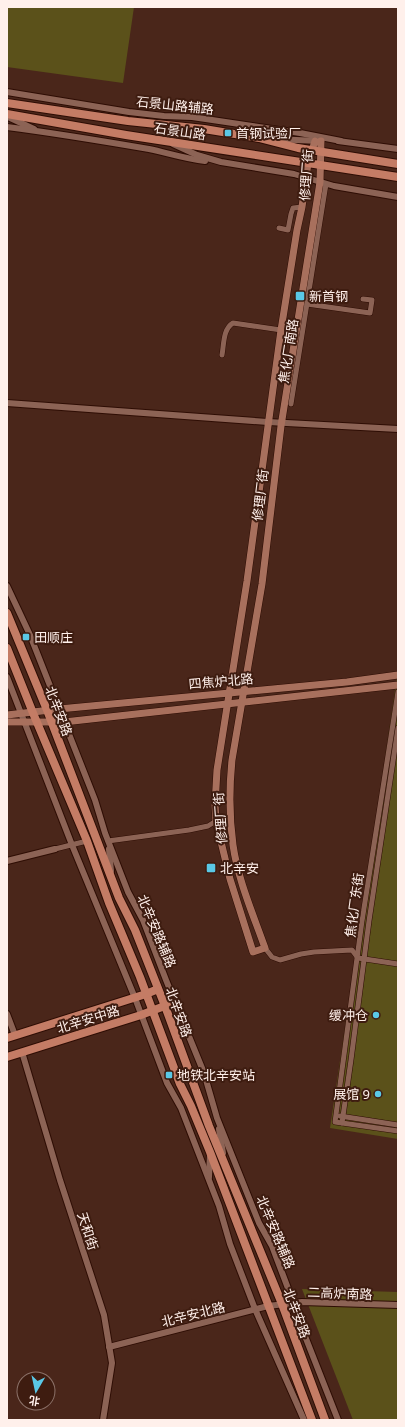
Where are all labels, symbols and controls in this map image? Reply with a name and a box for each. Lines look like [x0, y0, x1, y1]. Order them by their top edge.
street label: 石景山路辅路 [135, 92, 215, 118]
street label: 石景山路 [153, 118, 207, 144]
place label: 首钢试验厂 [236, 124, 301, 142]
marker: 首钢试验厂 [223, 128, 233, 138]
street label: 修理厂街 [295, 148, 317, 202]
place label: 新首钢 [309, 287, 348, 305]
marker: 新首钢 [294, 290, 306, 302]
street label: 焦化厂南路 [274, 317, 302, 385]
street label: 修理厂街 [248, 468, 272, 522]
place label: 田顺庄 [34, 628, 73, 646]
marker: 田顺庄 [21, 632, 31, 642]
street label: 四焦炉北路 [188, 669, 254, 693]
street label: 北辛安路 [41, 683, 77, 739]
street label: 修理厂街 [209, 791, 231, 845]
place label: 北辛安 [220, 859, 259, 877]
marker: 北辛安 [205, 862, 217, 874]
street label: 焦化厂东街 [341, 872, 367, 938]
street label: 北辛安路辅路 [133, 892, 181, 970]
street label: 北辛安路 [162, 984, 196, 1040]
street label: 北辛安中路 [54, 1001, 122, 1037]
place label: 缓冲仓 [329, 1006, 368, 1024]
marker: 缓冲仓 [371, 1010, 381, 1020]
place label: 地铁北辛安站 [177, 1066, 255, 1084]
marker: 地铁北辛安站 [164, 1070, 174, 1080]
place label: 展馆 9 [333, 1085, 370, 1103]
marker: 展馆 9 [373, 1089, 383, 1099]
street label: 北辛安路辅路 [252, 1193, 300, 1271]
street label: 天和街 [73, 1210, 103, 1252]
street label: 二高炉南路 [307, 1283, 373, 1303]
street label: 北辛安路 [279, 1285, 315, 1341]
street label: 北辛安北路 [159, 1297, 227, 1331]
north arrow [16, 1371, 56, 1411]
text: 北 [28, 1393, 41, 1410]

